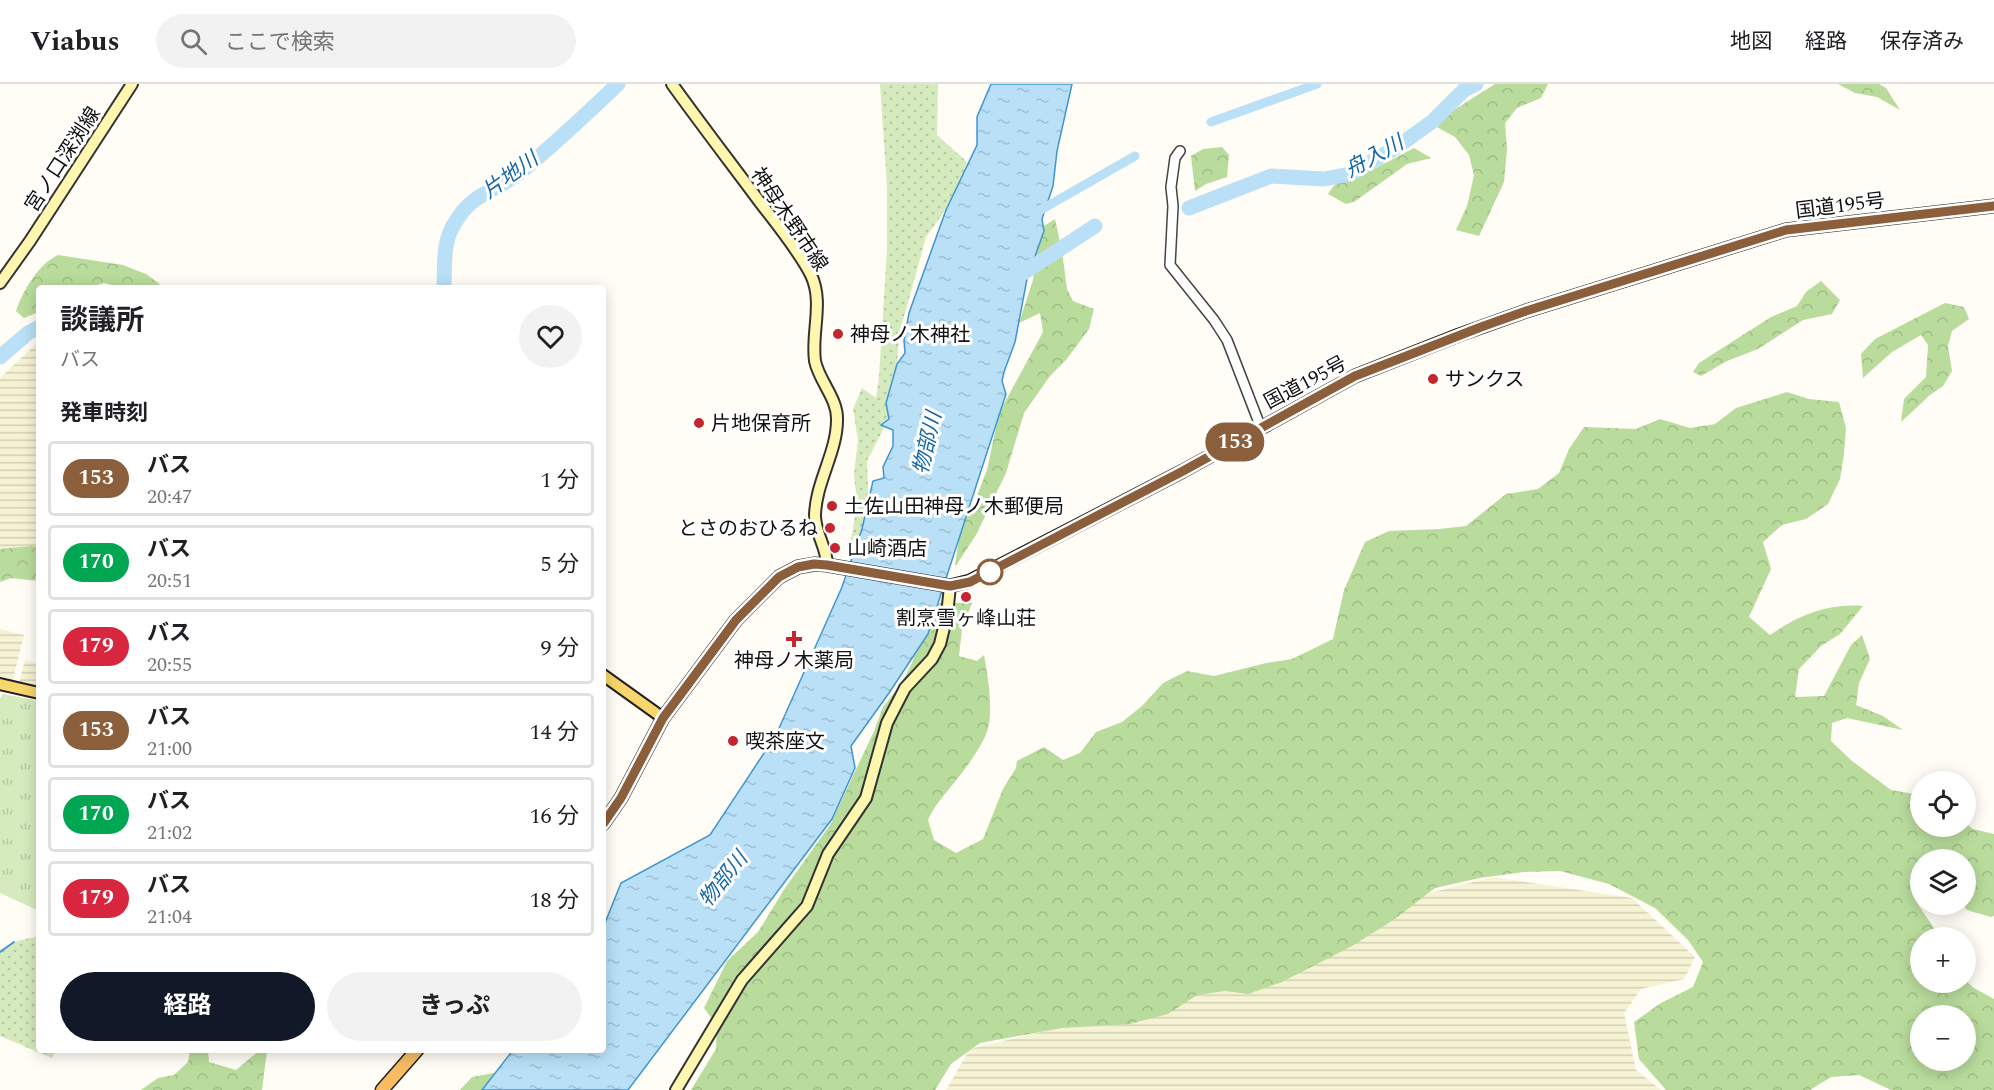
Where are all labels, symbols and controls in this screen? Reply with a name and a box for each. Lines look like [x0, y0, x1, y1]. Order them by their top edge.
search box [156, 14, 576, 68]
text: Viabus [30, 20, 120, 63]
icon: search [177, 25, 210, 58]
text: ここで検索 [225, 26, 335, 59]
text: 地図 [1730, 26, 1772, 58]
text: 経路 [1805, 26, 1847, 58]
text: 保存済み [1880, 26, 1964, 58]
street label: 宮ノ口深渕線 [18, 101, 108, 218]
water label: 舟入川 [1339, 127, 1412, 186]
water label: 片地川 [476, 143, 547, 207]
street label: 神母木野市線 [743, 161, 835, 278]
street label: 国道195号 [1794, 186, 1887, 226]
text: 談議所 [60, 299, 144, 342]
button: heart [519, 305, 582, 368]
place label: 神母ノ木神社 [850, 320, 970, 350]
marker: 神母ノ木神社 [831, 327, 845, 341]
text: バス [60, 345, 100, 375]
street label: 国道195号 [1259, 349, 1352, 417]
place label: サンクス [1445, 365, 1524, 395]
marker: サンクス [1426, 372, 1440, 386]
text: 発車時刻 [60, 397, 148, 430]
water label: 物部川 [905, 407, 951, 478]
place label: 片地保育所 [711, 409, 811, 439]
marker: 片地保育所 [692, 416, 706, 430]
line badge: 153 [1200, 422, 1270, 462]
text: 153 [1217, 426, 1253, 458]
text: バス [147, 449, 191, 482]
text: 153 [78, 462, 114, 494]
text: 1 分 [540, 464, 579, 497]
text: 20:47 [147, 482, 192, 512]
place label: 土佐山田神母ノ木郵便局 [844, 492, 1064, 522]
marker: 土佐山田神母ノ木郵便局 [825, 499, 839, 513]
place label: とさのおひるね [678, 514, 818, 544]
marker: とさのおひるね [823, 521, 837, 535]
text: バス [147, 533, 191, 566]
place label: 山崎酒店 [847, 534, 927, 564]
marker: 山崎酒店 [828, 541, 842, 555]
text: 170 [78, 546, 114, 578]
text: 5 分 [540, 548, 579, 581]
unlabelled marker [977, 559, 1003, 585]
text: 20:51 [147, 566, 192, 596]
marker: 割烹雪ヶ峰山荘 [959, 590, 973, 604]
place label: 割烹雪ヶ峰山荘 [896, 604, 1036, 634]
text: バス [147, 617, 191, 650]
text: 179 [78, 630, 114, 662]
text: 9 分 [540, 632, 579, 665]
marker: 神母ノ木薬局 [787, 632, 801, 646]
place label: 神母ノ木薬局 [734, 646, 854, 676]
text: 20:55 [147, 650, 192, 680]
text: バス [147, 701, 191, 734]
text: 153 [78, 714, 114, 746]
text: 14 分 [529, 716, 579, 749]
place label: 喫茶座文 [745, 727, 825, 757]
text: 21:00 [147, 734, 192, 764]
marker: 喫茶座文 [726, 734, 740, 748]
map controls [1910, 771, 1976, 1071]
button: locate [1910, 771, 1976, 837]
text: バス [147, 785, 191, 818]
text: 170 [78, 798, 114, 830]
text: 16 分 [529, 800, 579, 833]
text: 21:02 [147, 818, 192, 848]
water label: 物部川 [692, 844, 757, 914]
button: layers [1910, 849, 1976, 915]
text: バス [147, 869, 191, 902]
text: 179 [78, 882, 114, 914]
text: 18 分 [529, 884, 579, 917]
text: 21:04 [147, 902, 192, 932]
button: + [1910, 927, 1976, 993]
button: 経路 [60, 972, 315, 1041]
button: きっぷ [327, 972, 582, 1041]
button: − [1910, 1005, 1976, 1071]

